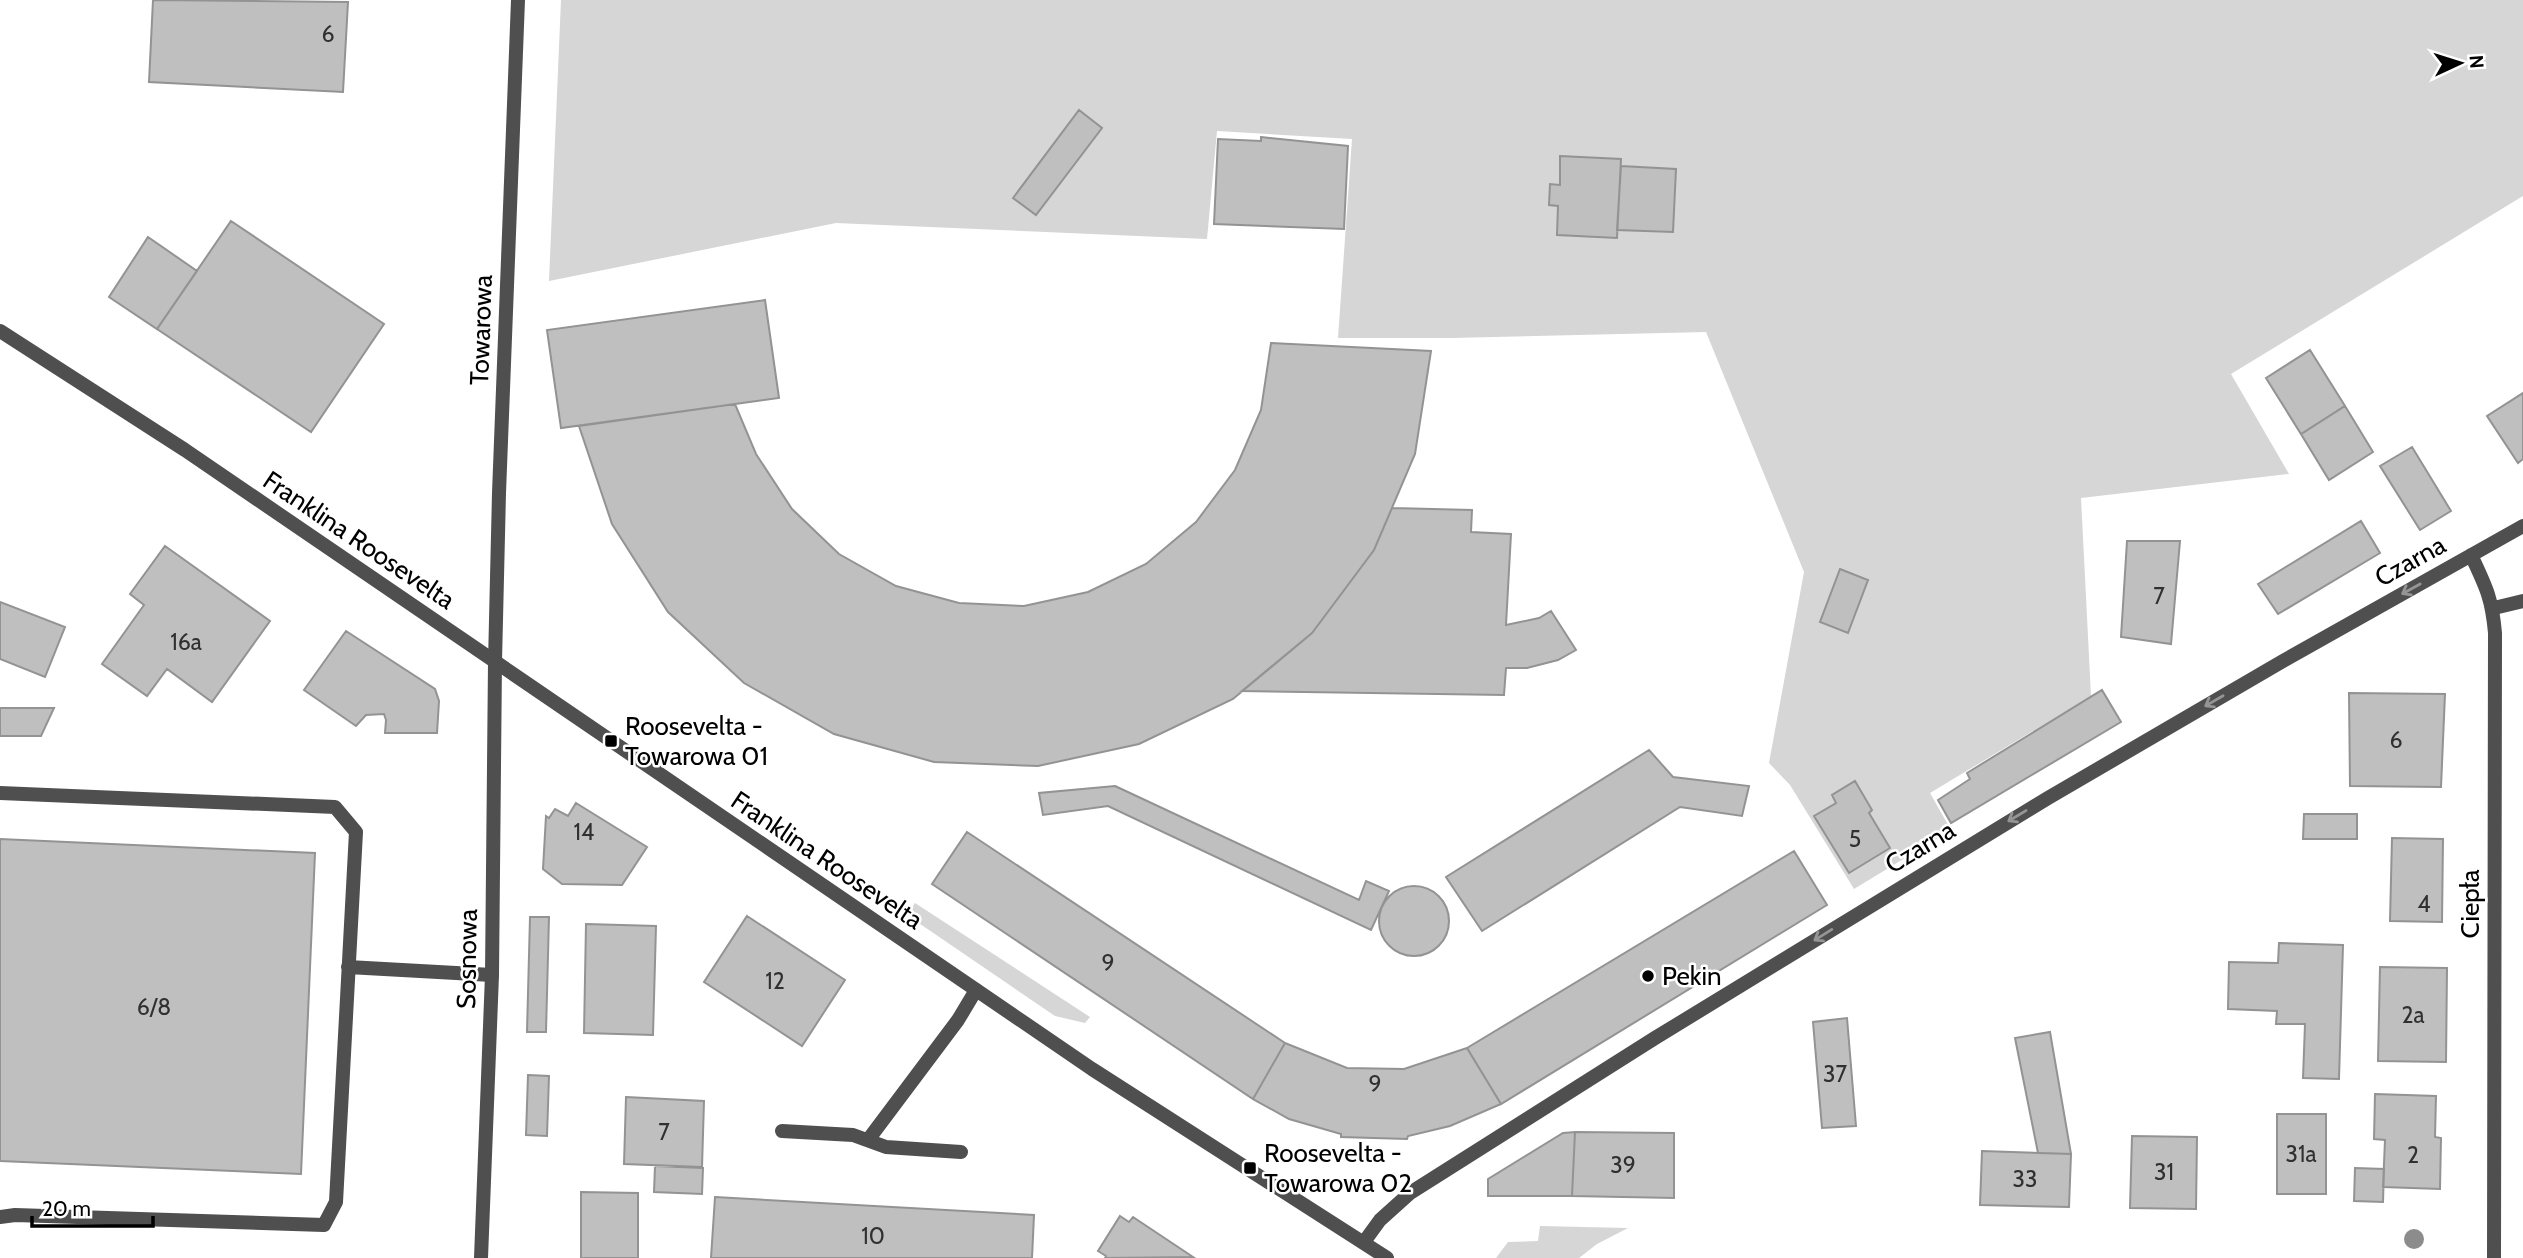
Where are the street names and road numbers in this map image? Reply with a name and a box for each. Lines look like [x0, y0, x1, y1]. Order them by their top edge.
street label: Towarowa [463, 274, 499, 386]
street label: Franklina Roosevelta [257, 464, 461, 616]
street label: Czarna [2369, 528, 2451, 593]
street label: Franklina Roosevelta [725, 784, 929, 936]
street label: Czarna [1879, 813, 1961, 880]
street label: Ciepła [2454, 869, 2486, 938]
street label: Sosnowa [450, 908, 484, 1009]

